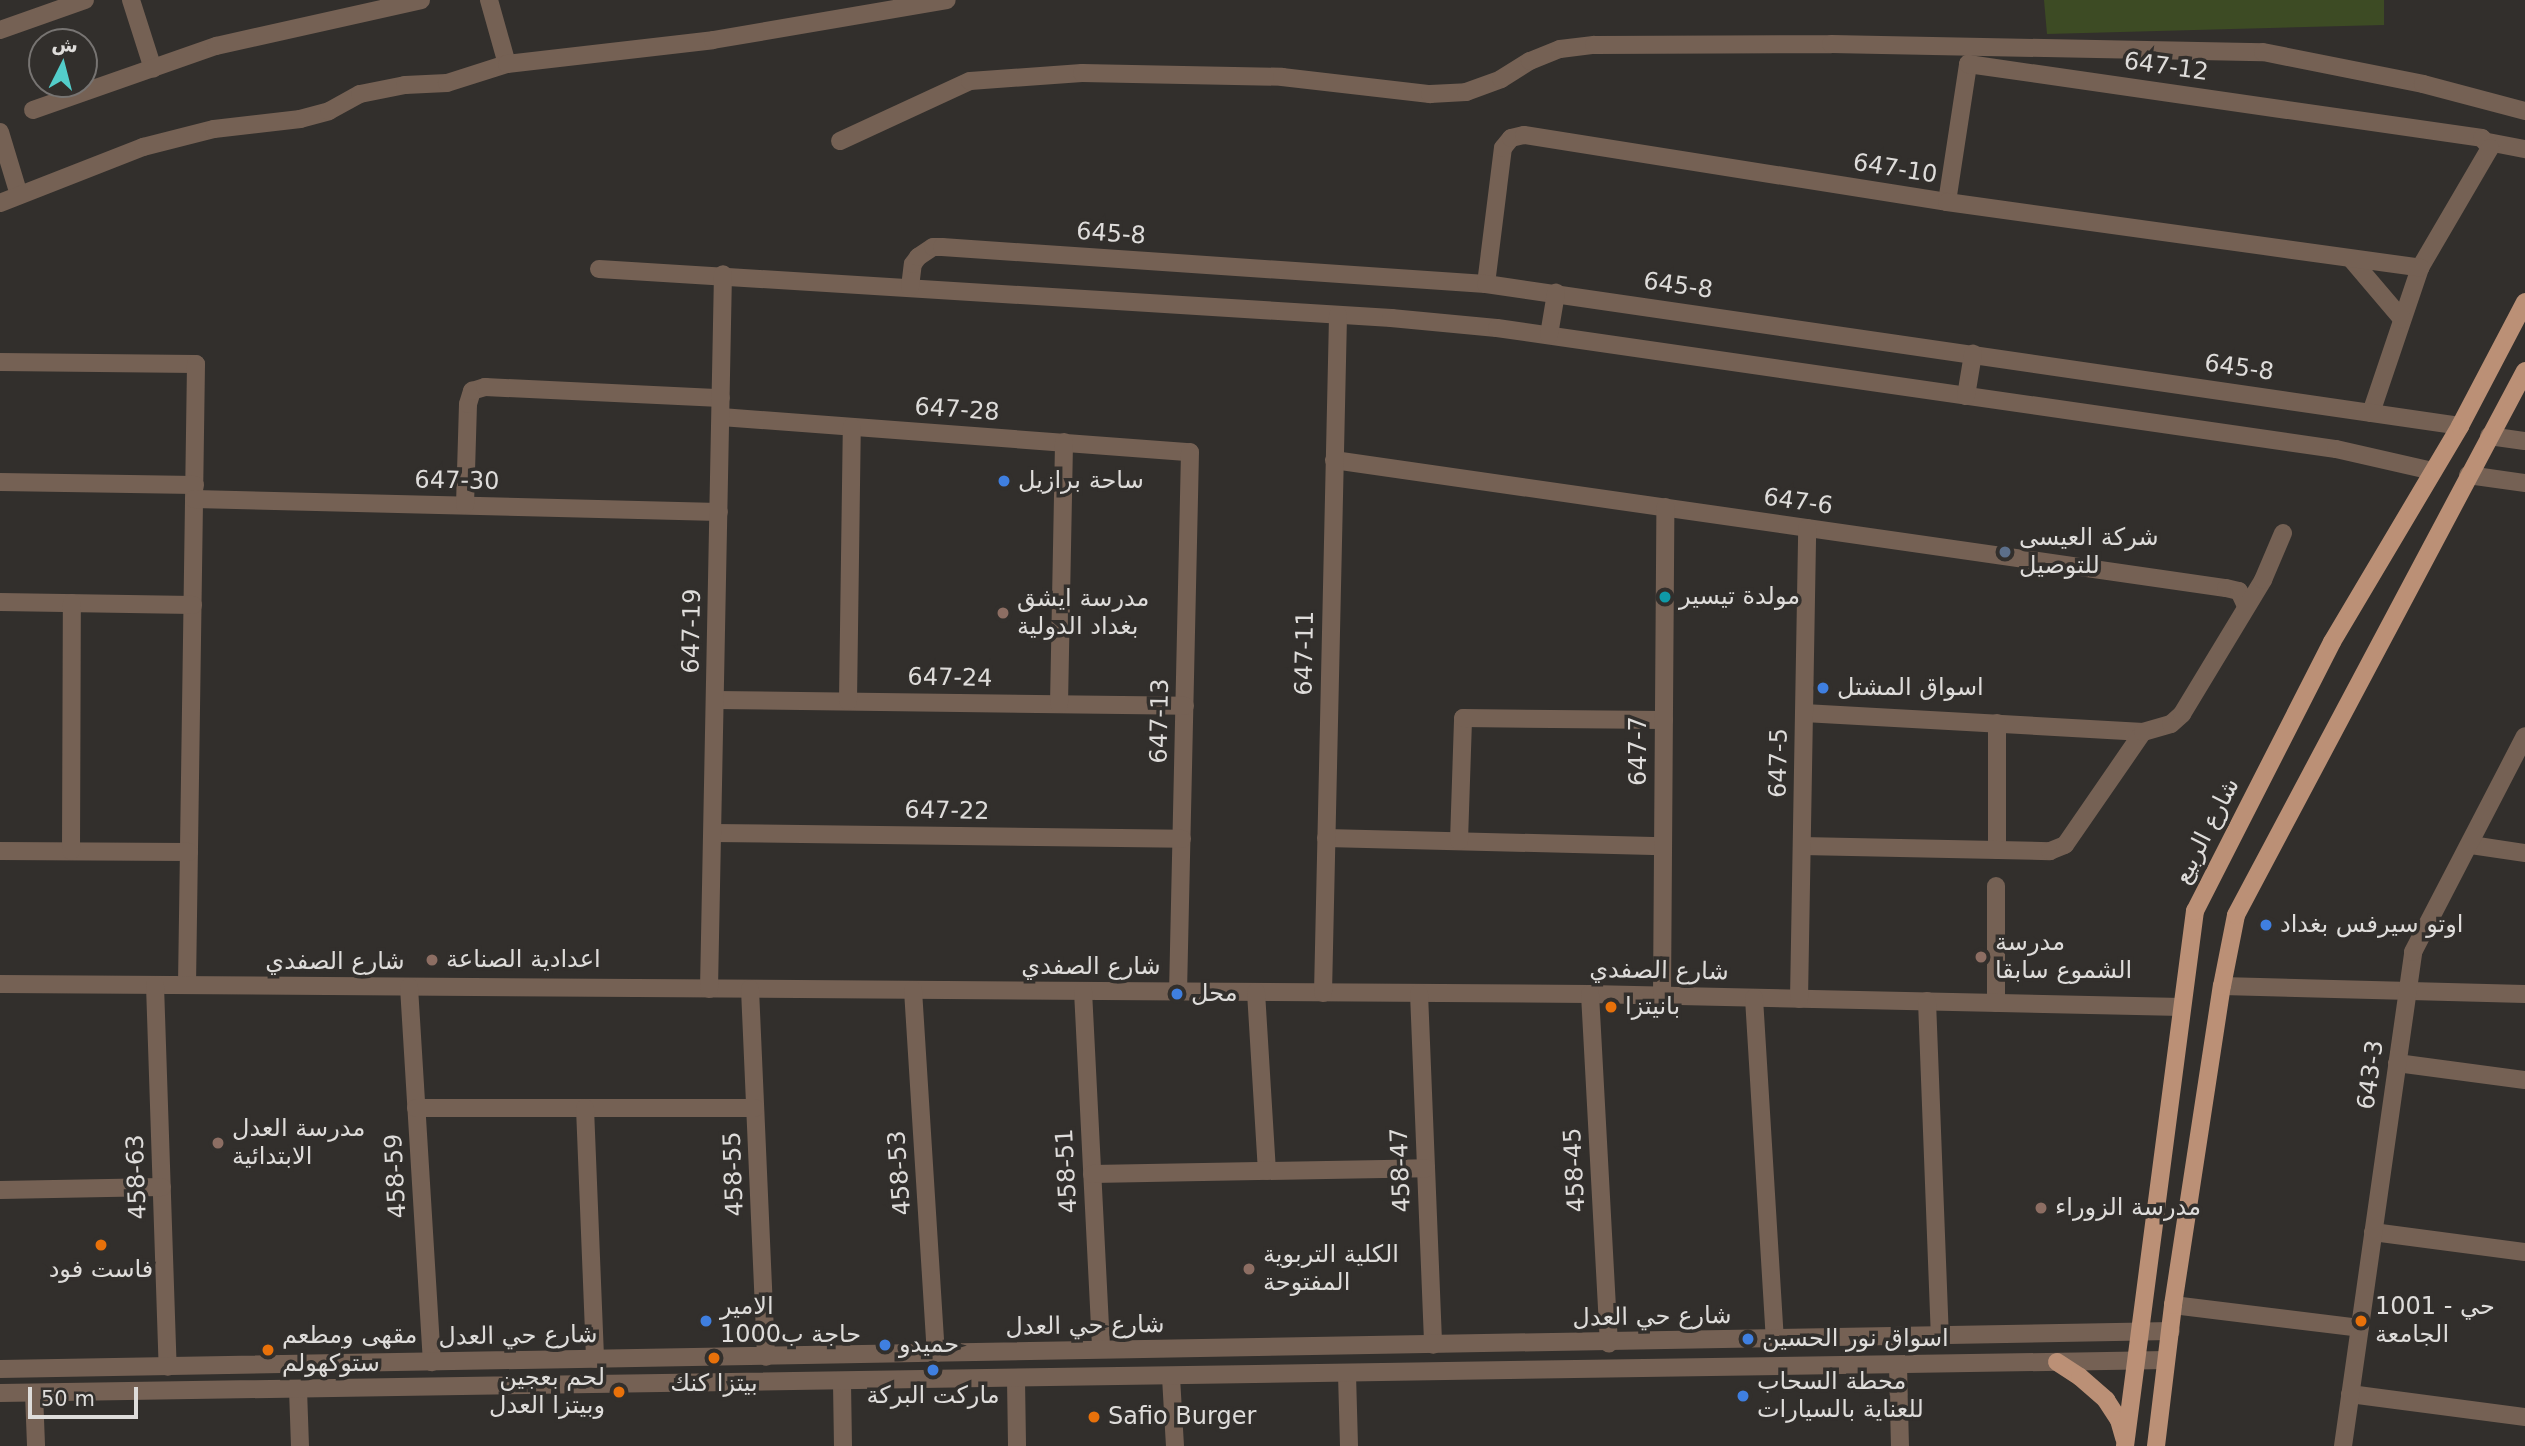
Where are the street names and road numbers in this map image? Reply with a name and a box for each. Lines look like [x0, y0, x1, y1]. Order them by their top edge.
street label: 647-12 [2122, 47, 2210, 87]
street label: 647-10 [1851, 148, 1939, 190]
street label: 645-8 [1075, 217, 1147, 251]
street label: 645-8 [1641, 267, 1715, 305]
street label: 645-8 [2202, 349, 2276, 387]
street label: 647-28 [914, 393, 1000, 427]
street label: 647-30 [414, 466, 500, 496]
street label: 647-6 [1761, 483, 1835, 521]
street label: 647-19 [677, 588, 707, 674]
street label: 647-11 [1290, 610, 1320, 696]
street label: 647-24 [907, 663, 993, 693]
street label: 647-13 [1145, 678, 1175, 764]
street label: 647-7 [1625, 716, 1653, 786]
street label: 647-5 [1764, 728, 1794, 798]
street label: شارع الربيع [2168, 773, 2246, 889]
street label: 647-22 [904, 796, 990, 826]
street label: شارع الصفدي [265, 948, 405, 976]
street label: شارع الصفدي [1021, 953, 1161, 981]
street label: شارع الصفدي [1589, 955, 1729, 987]
street label: 643-3 [2352, 1038, 2390, 1112]
street label: 458-47 [1385, 1127, 1417, 1213]
street label: 458-45 [1558, 1127, 1592, 1213]
street label: 458-51 [1050, 1128, 1084, 1214]
street label: 458-53 [883, 1130, 917, 1216]
street label: 458-55 [718, 1131, 750, 1217]
street label: 458-59 [379, 1133, 413, 1219]
street label: 458-63 [121, 1134, 153, 1220]
street label: شارع حي العدل [1572, 1301, 1732, 1333]
street label: شارع حي العدل [1005, 1310, 1165, 1342]
street label: شارع حي العدل [438, 1320, 598, 1352]

